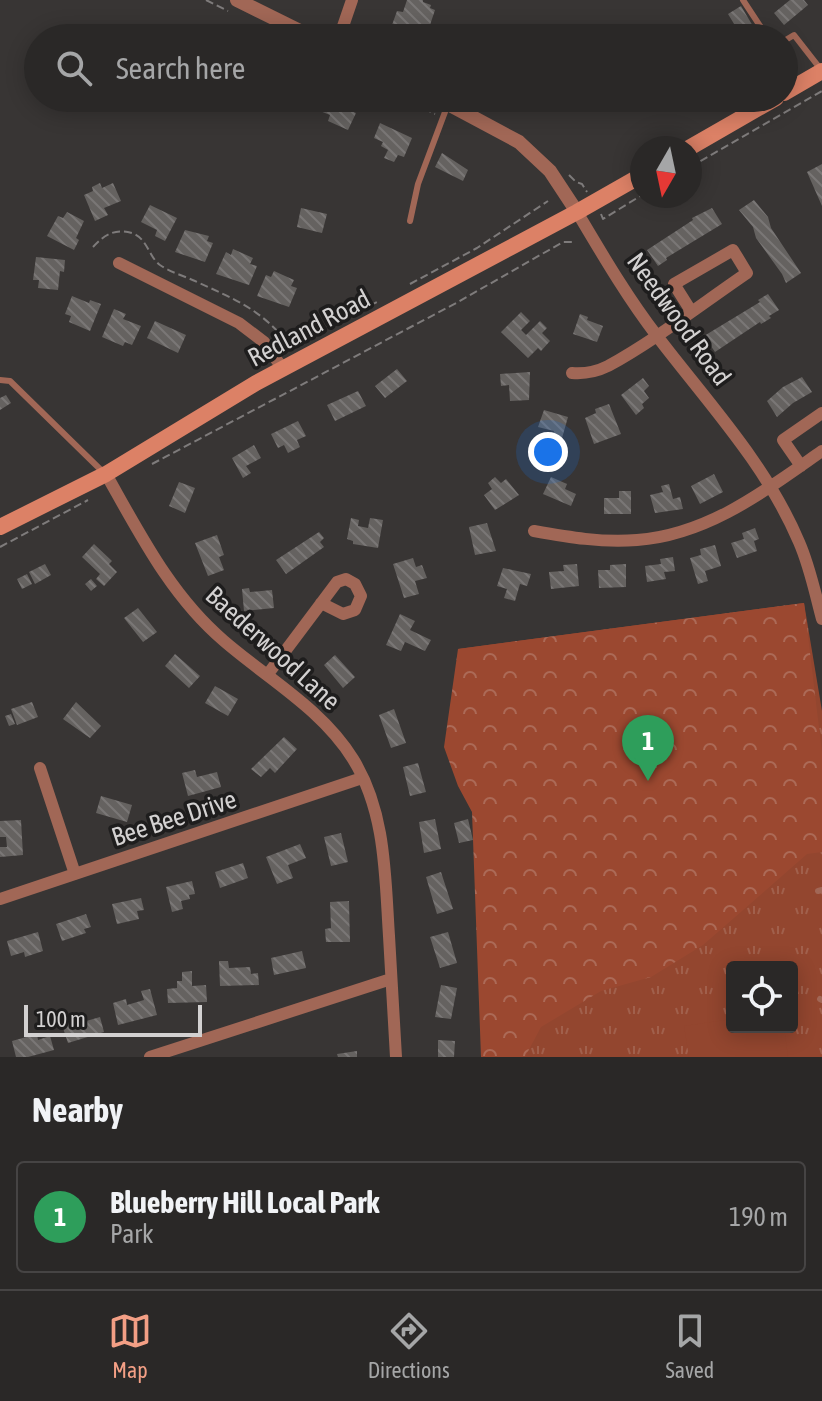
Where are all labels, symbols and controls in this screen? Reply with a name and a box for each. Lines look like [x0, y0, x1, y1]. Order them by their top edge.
search box [24, 24, 798, 112]
icon: search [52, 46, 96, 90]
text: Search here [116, 51, 245, 85]
north arrow [630, 136, 702, 208]
street label: Needwood Road [621, 247, 737, 391]
street label: Redland Road [243, 283, 375, 373]
your location [528, 432, 568, 472]
street label: Baederwood Lane [200, 580, 346, 716]
pin: 1 [622, 715, 674, 781]
street label: Bee Bee Drive [108, 784, 240, 852]
map controls [726, 961, 798, 1033]
button: locate [726, 961, 798, 1033]
scale bar [24, 1001, 202, 1037]
text: 100 m [36, 1006, 86, 1032]
text: Nearby [32, 1090, 123, 1129]
text: Blueberry Hill Local Park [110, 1185, 380, 1219]
text: 1 [54, 1202, 66, 1232]
text: 190 m [729, 1202, 788, 1232]
text: Park [110, 1219, 153, 1249]
tab: Map [108, 1309, 152, 1383]
tab: Directions [368, 1309, 450, 1383]
tab: Saved [665, 1309, 714, 1383]

